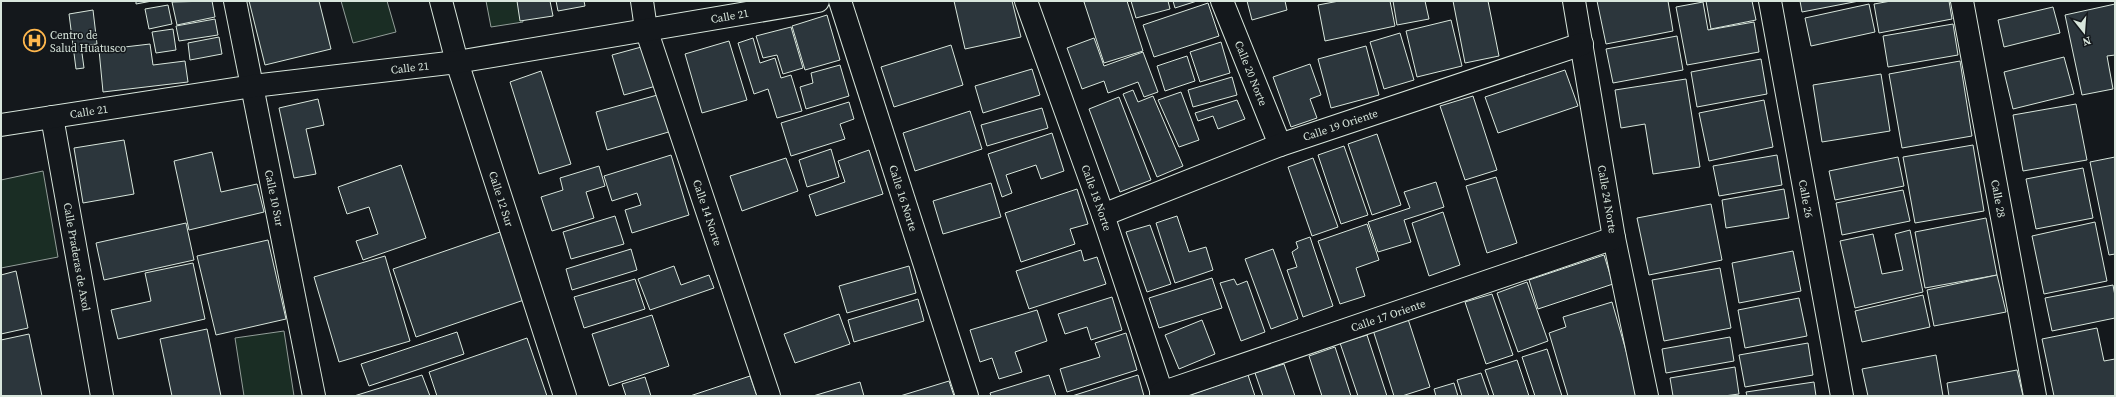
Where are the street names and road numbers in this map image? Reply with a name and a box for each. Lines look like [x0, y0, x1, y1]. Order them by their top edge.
street label: Calle 21 [710, 5, 750, 27]
street label: Calle 20 Norte [1231, 39, 1271, 108]
street label: Calle 21 [390, 58, 430, 77]
street label: Calle 21 [69, 101, 109, 122]
street label: Calle 19 Oriente [1301, 105, 1380, 144]
street label: Calle 16 Norte [886, 163, 921, 234]
street label: Calle 18 Norte [1078, 163, 1115, 233]
street label: Calle 24 Norte [1594, 164, 1621, 235]
street label: Calle 10 Sur [261, 168, 287, 228]
street label: Calle 12 Sur [485, 169, 517, 229]
street label: Calle 14 Norte [689, 178, 726, 248]
street label: Calle 28 [1988, 178, 2009, 219]
street label: Calle 26 [1795, 179, 1817, 219]
street label: Calle Praderas de Axol [60, 201, 94, 312]
street label: Calle 17 Oriente [1349, 295, 1428, 335]

